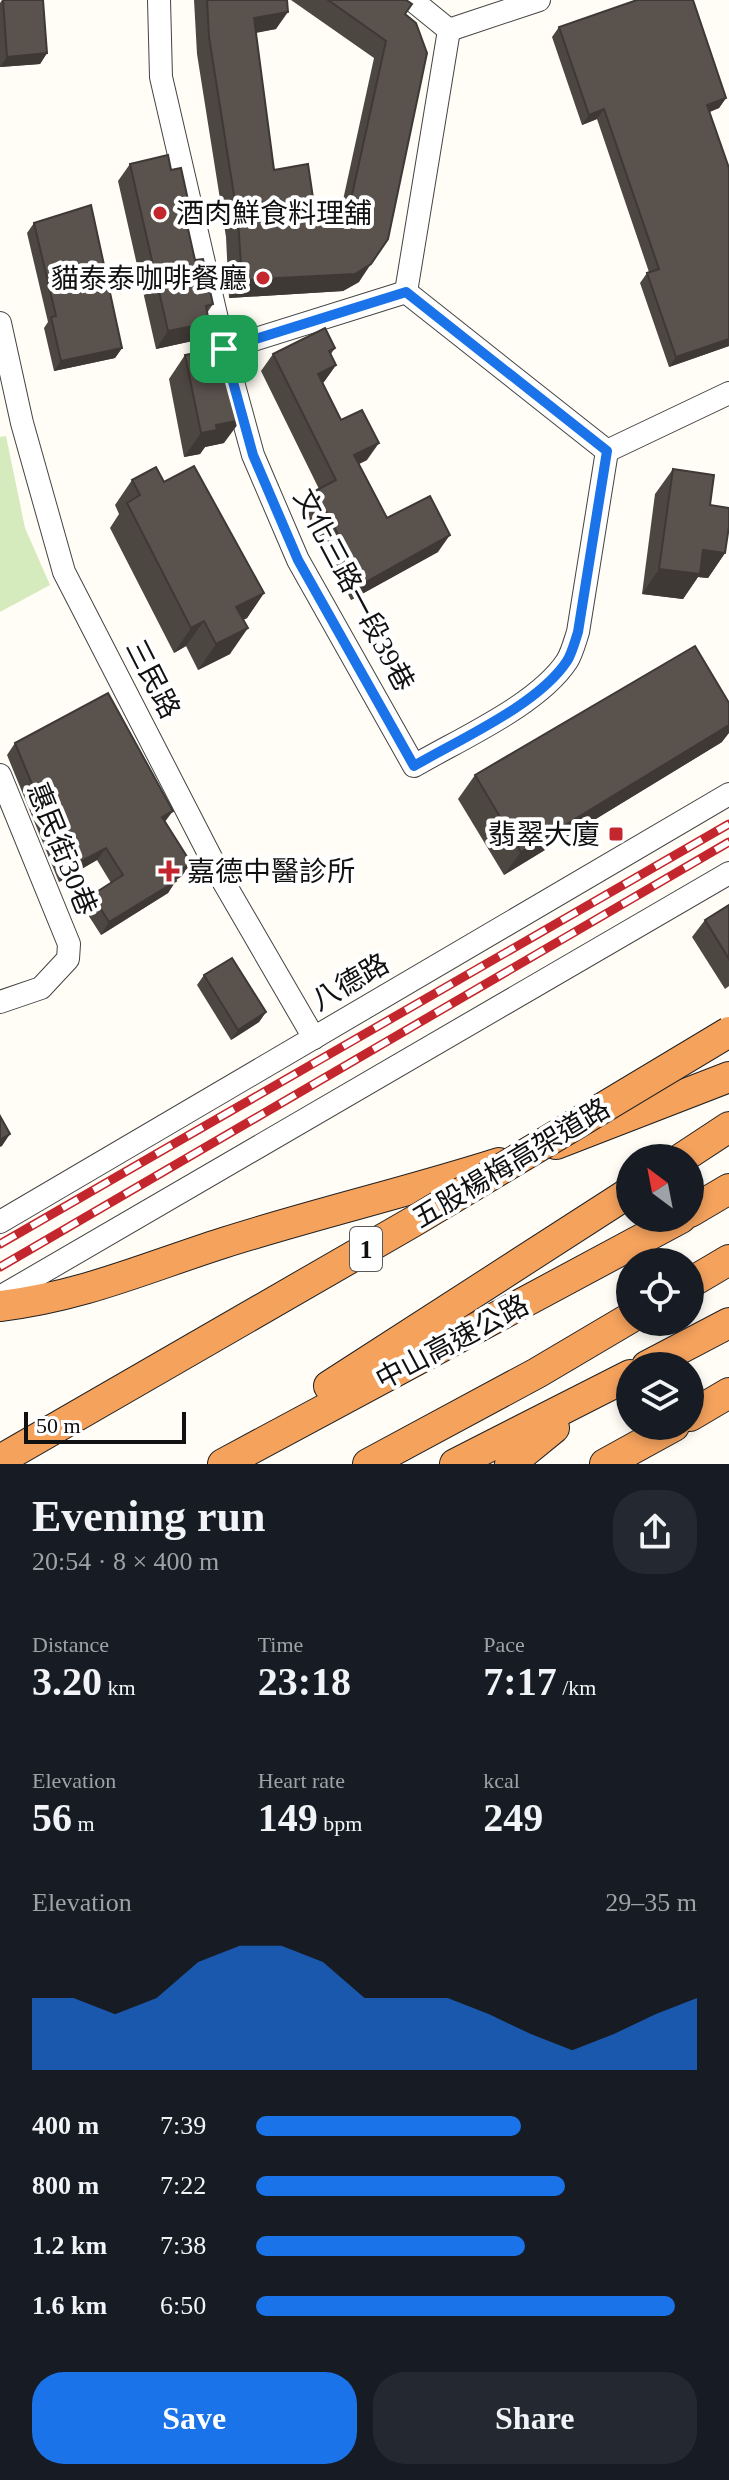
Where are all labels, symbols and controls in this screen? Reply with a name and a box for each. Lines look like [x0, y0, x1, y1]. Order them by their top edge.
place label: 酒肉鮮食料理舖 [176, 198, 372, 229]
marker: 酒肉鮮食料理舖 [151, 204, 169, 222]
place label: 貓泰泰咖啡餐廳 [51, 263, 247, 294]
marker: 貓泰泰咖啡餐廳 [254, 269, 272, 287]
pin [190, 315, 258, 383]
icon: arrive [202, 327, 246, 371]
street label: 文化三路一段39巷 [288, 484, 420, 696]
street label: 三民路 [120, 635, 186, 723]
street label: 惠民街30巷 [21, 778, 103, 920]
place label: 翡翠大廈 [488, 819, 600, 850]
marker: 翡翠大廈 [607, 825, 625, 843]
place label: 嘉德中醫診所 [187, 856, 355, 887]
marker: 嘉德中醫診所 [158, 860, 180, 882]
street label: 八德路 [306, 948, 394, 1016]
street label: 五股楊梅高架道路 [407, 1092, 615, 1234]
north arrow [616, 1144, 704, 1232]
map controls [616, 1144, 704, 1440]
road number: 1 [350, 1227, 382, 1271]
button: locate [616, 1248, 704, 1336]
street label: 中山高速公路 [371, 1289, 533, 1395]
button: layers [616, 1352, 704, 1440]
scale bar [24, 1408, 186, 1444]
text: 50 m [36, 1413, 81, 1438]
button: share [613, 1490, 697, 1574]
text: Evening run [32, 1492, 266, 1541]
text: 20:54 · 8 × 400 m [32, 1547, 219, 1576]
text: Distance [32, 1632, 109, 1657]
text: Time [258, 1632, 303, 1657]
text: Pace [483, 1632, 525, 1657]
text: 3.20 [32, 1659, 102, 1704]
text: 23:18 [258, 1659, 351, 1704]
text: 7:17 [483, 1659, 557, 1704]
text: km [102, 1675, 136, 1700]
text: /km [557, 1675, 596, 1700]
text: Elevation [32, 1768, 116, 1793]
text: Heart rate [258, 1768, 345, 1793]
text: kcal [483, 1768, 520, 1793]
text: 56 [32, 1795, 72, 1840]
text: 149 [258, 1795, 318, 1840]
text: 249 [483, 1795, 543, 1840]
text: m [72, 1811, 95, 1836]
text: bpm [318, 1811, 362, 1836]
text: Elevation [32, 1888, 132, 1917]
text: 29–35 m [605, 1888, 697, 1917]
text: 400 m [32, 2111, 99, 2140]
text: 7:39 [160, 2111, 206, 2140]
text: 800 m [32, 2171, 99, 2200]
text: 7:22 [160, 2171, 206, 2200]
text: 1.2 km [32, 2231, 107, 2260]
text: 7:38 [160, 2231, 206, 2260]
text: 1.6 km [32, 2291, 107, 2320]
text: 6:50 [160, 2291, 206, 2320]
button: Save [32, 2372, 357, 2464]
button: Share [373, 2372, 697, 2464]

